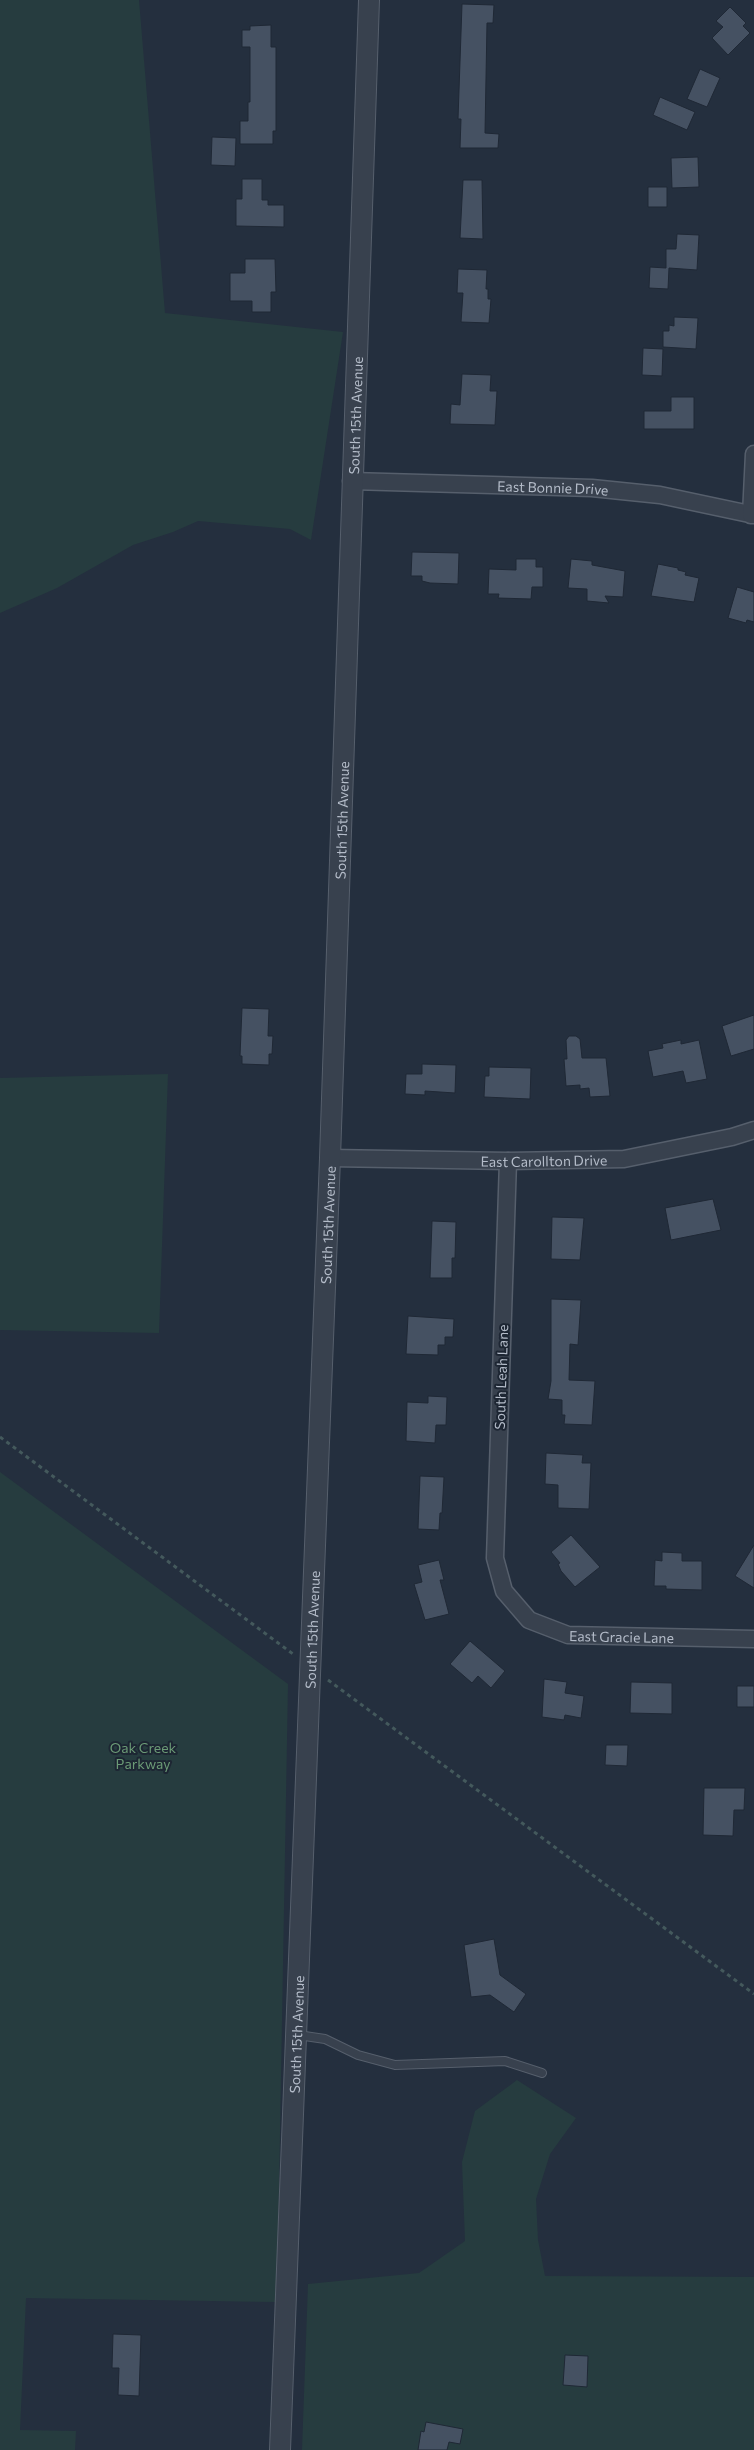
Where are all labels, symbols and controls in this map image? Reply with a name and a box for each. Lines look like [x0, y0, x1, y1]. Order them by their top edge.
street label: South 15th Avenue [345, 356, 365, 475]
street label: East Bonnie Drive [497, 477, 609, 498]
street label: South 15th Avenue [331, 761, 352, 879]
street label: East Carollton Drive [480, 1151, 607, 1170]
street label: South 15th Avenue [317, 1166, 338, 1284]
street label: South Leah Lane [491, 1324, 511, 1430]
street label: South 15th Avenue [301, 1570, 323, 1689]
street label: East Gracie Lane [569, 1627, 674, 1646]
park label: Oak Creek Parkway [110, 1739, 177, 1772]
street label: South 15th Avenue [285, 1975, 307, 2094]

